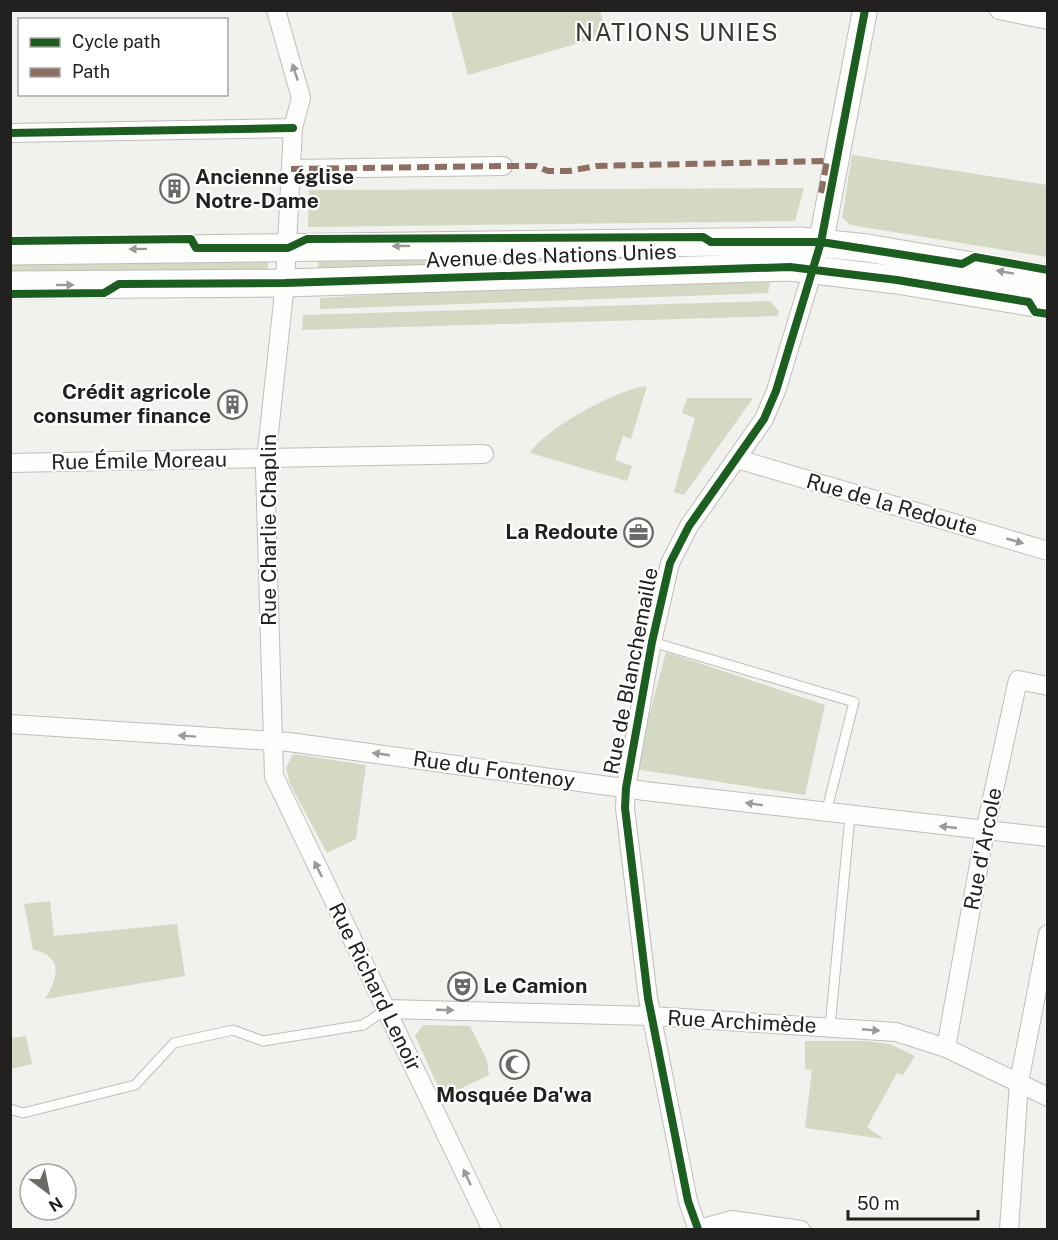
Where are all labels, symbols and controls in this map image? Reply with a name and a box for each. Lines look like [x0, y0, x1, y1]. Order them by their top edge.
legend [18, 18, 228, 96]
district label: NATIONS UNIES [575, 18, 779, 46]
text: Cycle path [72, 31, 161, 52]
text: Path [72, 61, 110, 82]
one-way arrow [290, 63, 299, 81]
place label: Ancienne église Notre-Dame [195, 164, 354, 213]
building icon: Ancienne église Notre-Dame [158, 173, 190, 205]
street label: Avenue des Nations Unies [425, 239, 677, 272]
one-way arrow [391, 241, 410, 251]
one-way arrow [128, 244, 147, 254]
one-way arrow [995, 267, 1014, 276]
one-way arrow [55, 280, 74, 289]
place label: Crédit agricole consumer finance [33, 379, 211, 428]
building icon: Crédit agricole consumer finance [216, 388, 248, 420]
street label: Rue Charlie Chaplin [256, 434, 281, 626]
street label: Rue Émile Moreau [51, 446, 227, 475]
street label: Rue de la Redoute [803, 468, 981, 541]
office icon: La Redoute [623, 516, 655, 548]
place label: La Redoute [505, 519, 618, 544]
one-way arrow [1006, 537, 1024, 546]
street label: Rue de Blanchemaille [598, 565, 663, 777]
one-way arrow [177, 732, 196, 741]
street label: Rue du Fontenoy [412, 746, 577, 793]
one-way arrow [371, 750, 390, 759]
street label: Rue d'Arcole [958, 786, 1007, 912]
one-way arrow [744, 800, 763, 809]
one-way arrow [938, 822, 957, 832]
one-way arrow [314, 860, 323, 877]
street label: Rue Richard Lenoir [324, 899, 427, 1075]
theatre icon: Le Camion [446, 970, 478, 1002]
place label: Le Camion [483, 973, 587, 998]
street label: Rue Archimède [667, 1005, 817, 1038]
one-way arrow [436, 1006, 455, 1015]
one-way arrow [861, 1025, 880, 1035]
mosque icon: Mosquée Da'wa [498, 1048, 530, 1080]
place label: Mosquée Da'wa [436, 1082, 592, 1107]
north arrow [18, 1162, 78, 1222]
one-way arrow [462, 1168, 471, 1185]
scale bar [848, 1183, 978, 1221]
text: N [45, 1193, 66, 1216]
text: 50 m [857, 1193, 900, 1214]

